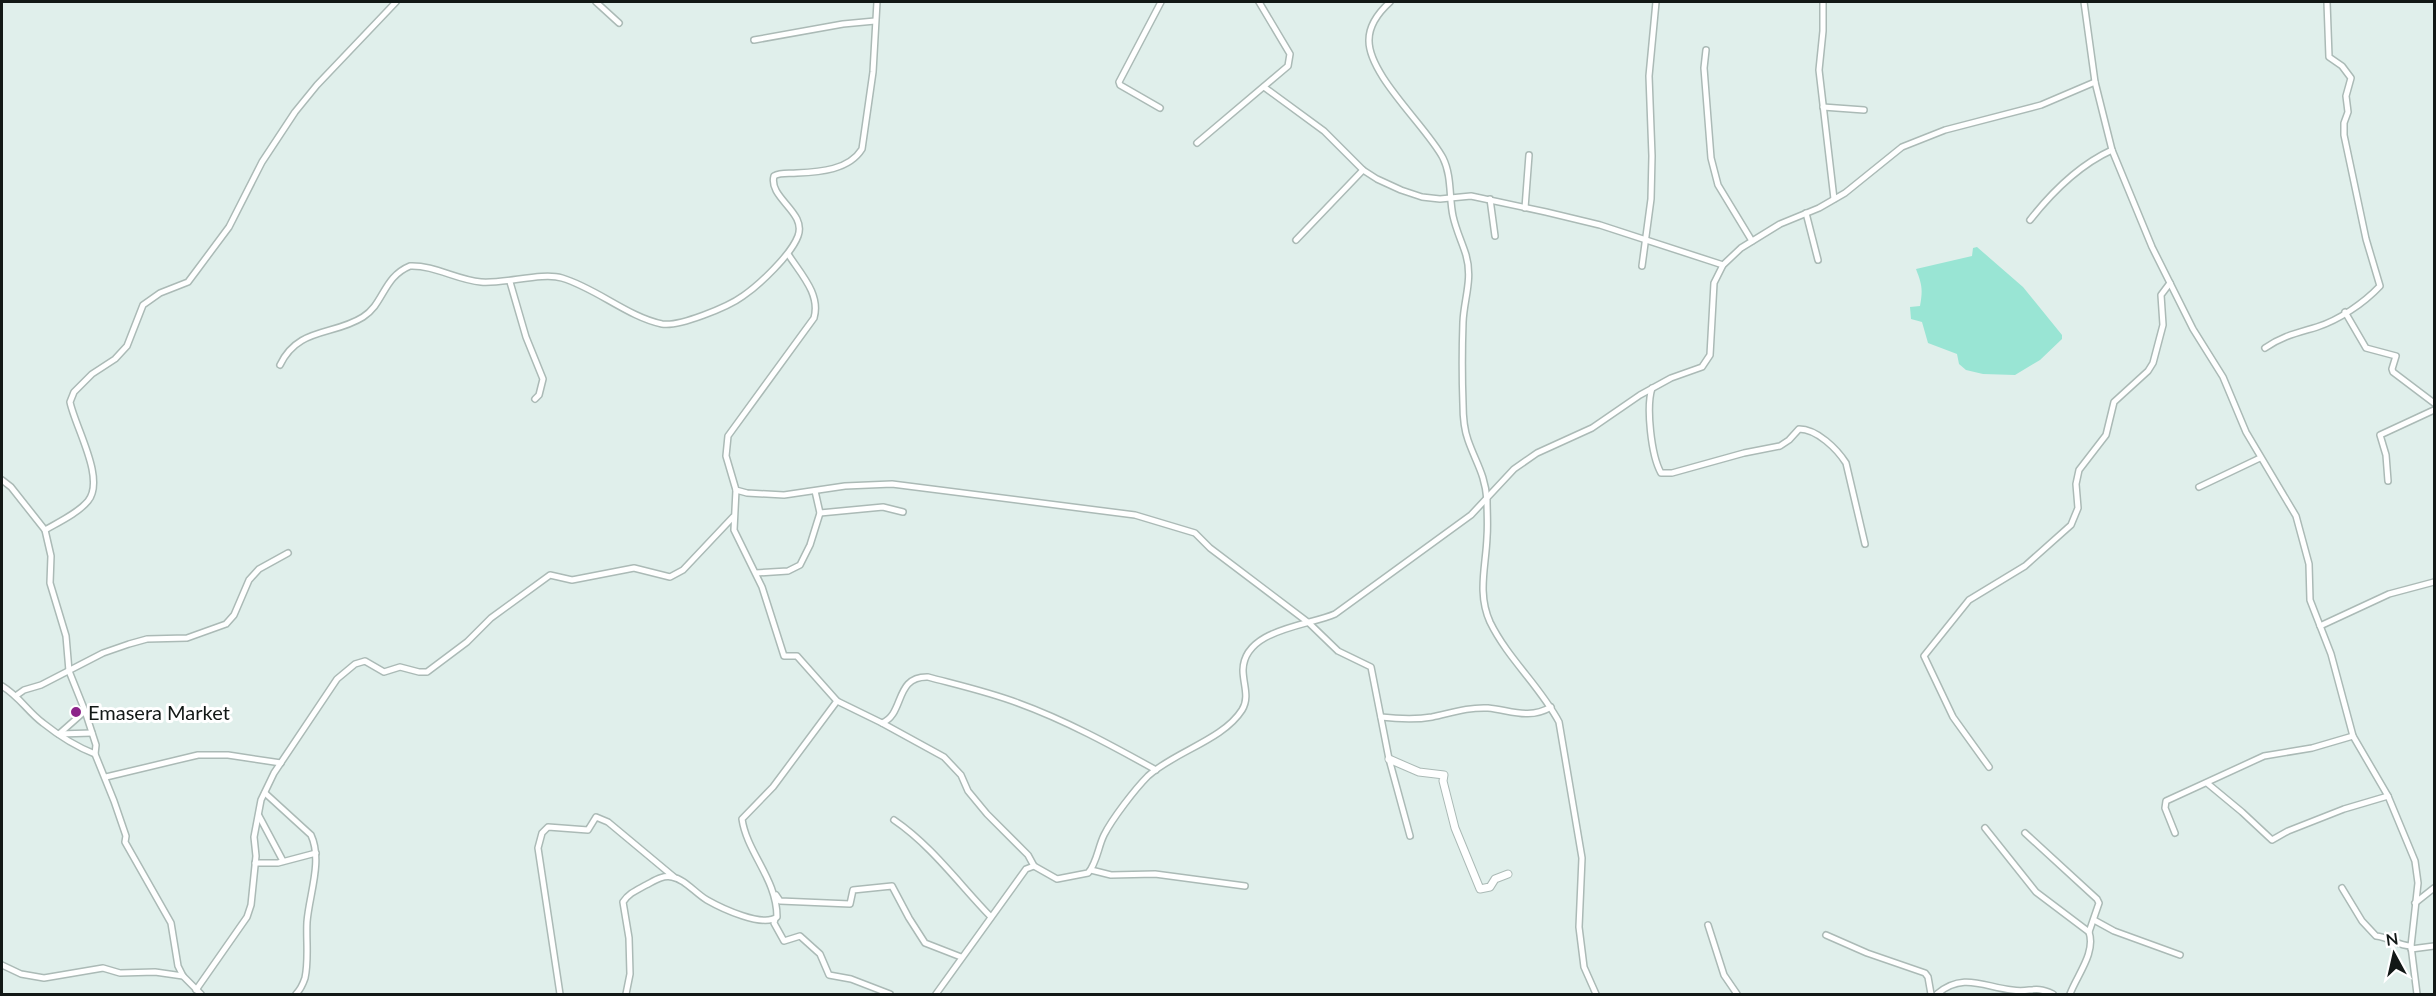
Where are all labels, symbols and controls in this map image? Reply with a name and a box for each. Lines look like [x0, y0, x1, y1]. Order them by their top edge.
place label: Emasera Market [88, 700, 230, 724]
marker: Emasera Market [69, 705, 83, 719]
north arrow [2364, 924, 2424, 984]
text: N [2384, 928, 2399, 949]

